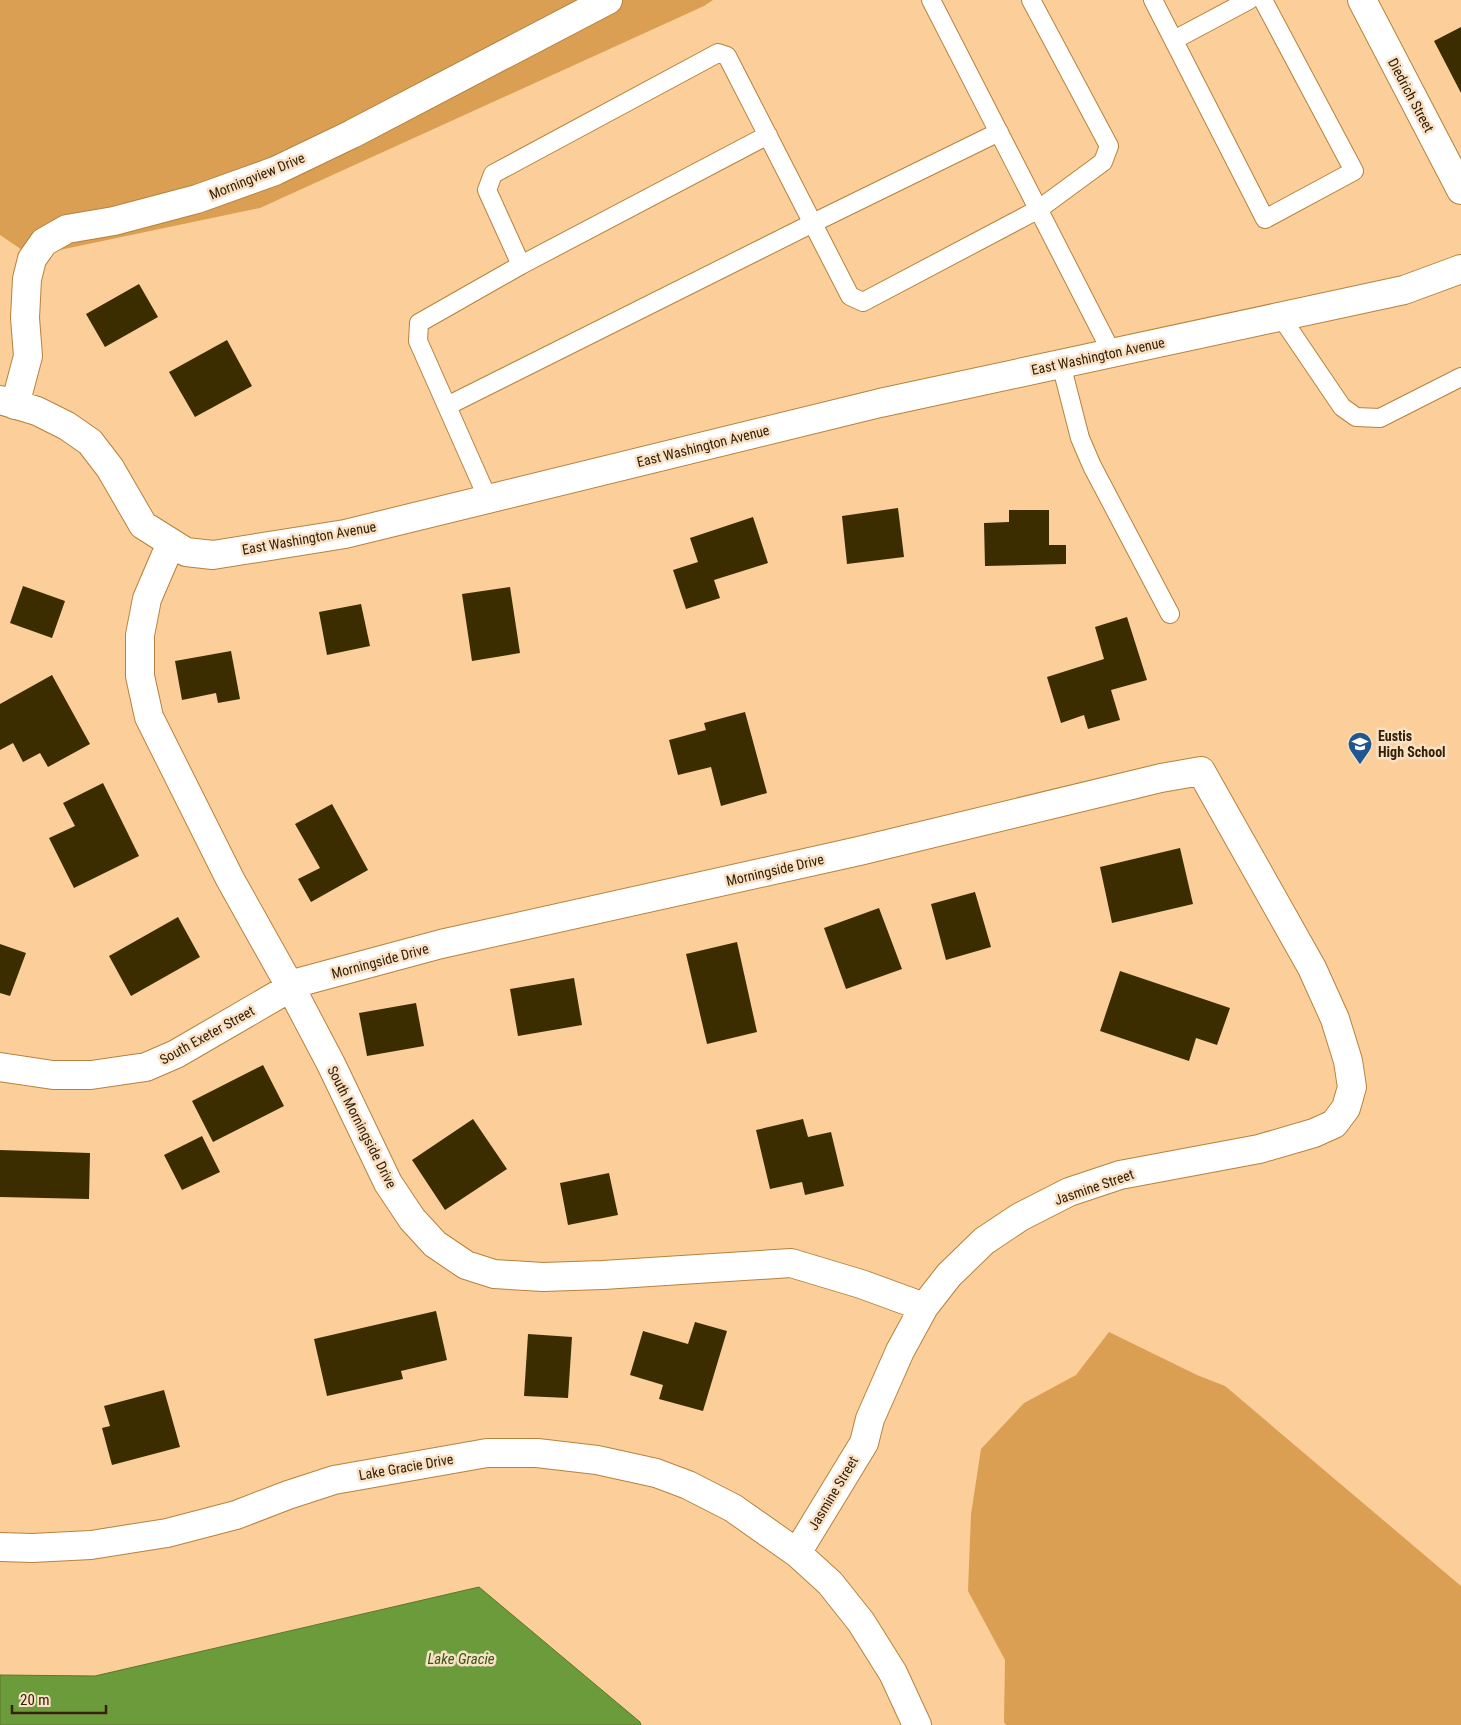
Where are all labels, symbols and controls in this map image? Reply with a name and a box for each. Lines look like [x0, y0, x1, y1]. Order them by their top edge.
street label: Diedrich Street [1385, 55, 1437, 135]
street label: Morningview Drive [207, 149, 307, 202]
street label: East Washington Avenue [1030, 334, 1167, 378]
street label: East Washington Avenue [635, 422, 771, 470]
street label: East Washington Avenue [241, 518, 378, 558]
place label: Eustis High School [1378, 728, 1446, 760]
school or university icon: Eustis High School [1347, 731, 1373, 765]
street label: Morningside Drive [725, 851, 826, 889]
street label: Morningside Drive [330, 940, 431, 982]
street label: South Exeter Street [157, 1002, 257, 1068]
street label: South Morningside Drive [324, 1063, 400, 1191]
street label: Jasmine Street [1052, 1166, 1136, 1208]
street label: Lake Gracie Drive [358, 1451, 455, 1483]
street label: Jasmine Street [805, 1453, 861, 1533]
water label: Lake Gracie [427, 1650, 495, 1668]
scale bar [12, 1682, 106, 1714]
text: 20 m [20, 1691, 50, 1709]

